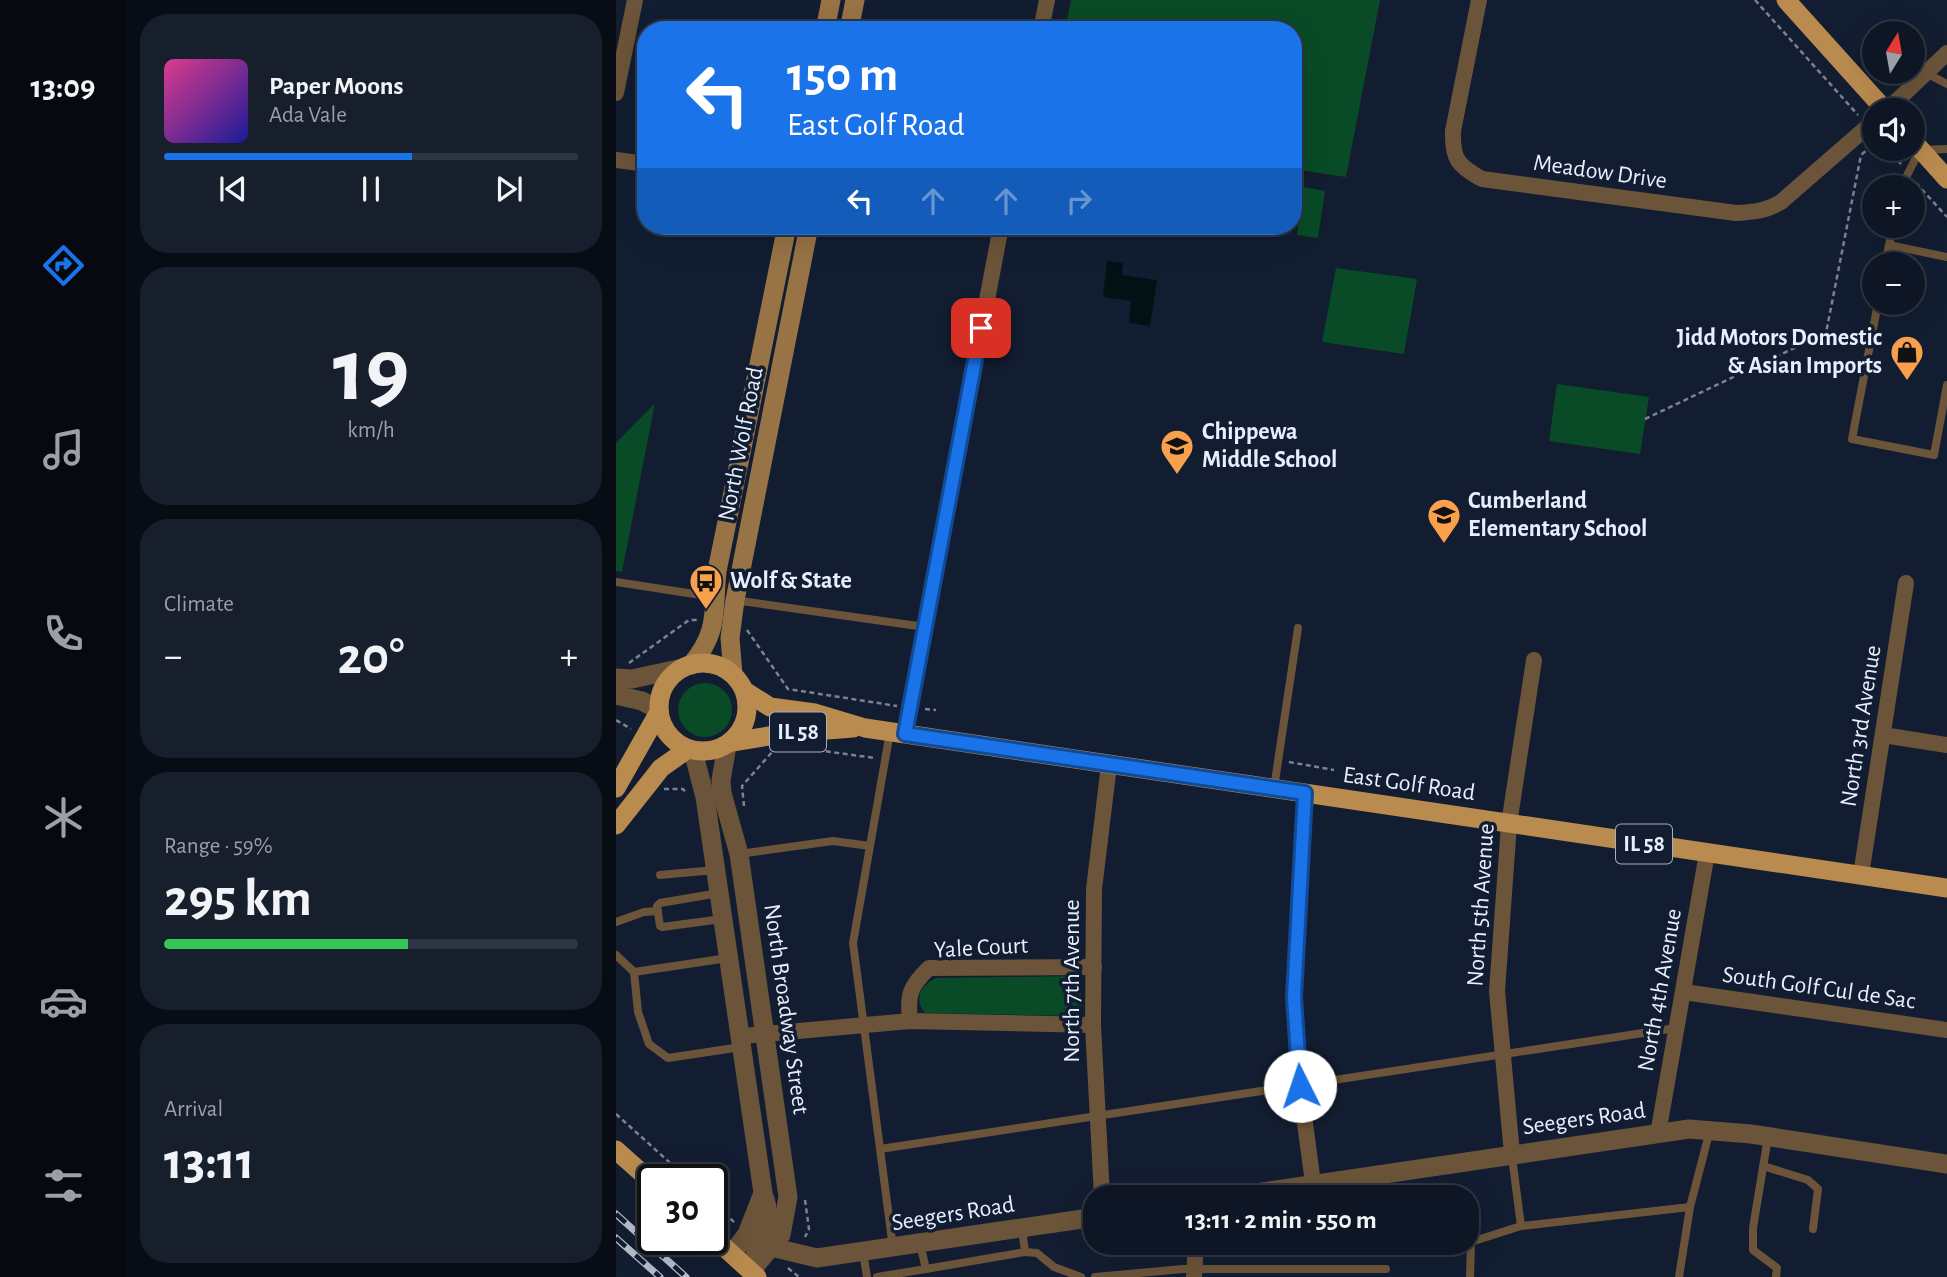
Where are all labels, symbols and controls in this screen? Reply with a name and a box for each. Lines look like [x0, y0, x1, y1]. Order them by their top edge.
north arrow [1862, 21, 1925, 84]
map controls [1862, 21, 1925, 315]
icon: left [672, 49, 763, 140]
text: 150 m [787, 51, 898, 100]
text: 13:09 [31, 71, 95, 103]
text: Paper Moons [269, 73, 404, 99]
button: sound [1862, 98, 1925, 161]
text: Ada Vale [269, 104, 347, 127]
text: East Golf Road [787, 109, 965, 141]
street label: Meadow Drive [1532, 151, 1668, 193]
icon: previous [214, 170, 252, 208]
icon: pause [352, 170, 390, 208]
icon: next [490, 170, 528, 208]
button: + [1862, 175, 1925, 238]
icon: left [841, 182, 879, 220]
icon: ahead [914, 182, 952, 220]
icon: ahead [987, 182, 1025, 220]
icon: right [1060, 182, 1098, 220]
icon: directions [39, 241, 88, 290]
button: − [1862, 252, 1925, 315]
pin [951, 298, 1011, 358]
icon: arrive [962, 309, 1000, 347]
text: 19 [333, 326, 409, 417]
place label: Jidd Motors Domestic & Asian Imports [1677, 326, 1882, 378]
shop icon: Jidd Motors Domestic & Asian Imports [1888, 333, 1926, 382]
street label: North Wolf Road [714, 365, 768, 523]
text: km/h [347, 419, 395, 442]
place label: Chippewa Middle School [1202, 420, 1337, 472]
icon: music [39, 425, 88, 474]
school or university icon: Chippewa Middle School [1158, 427, 1196, 476]
place label: Cumberland Elementary School [1468, 489, 1647, 541]
school or university icon: Cumberland Elementary School [1425, 496, 1463, 545]
bus stop icon: Wolf & State [687, 562, 725, 611]
place label: Wolf & State [730, 569, 852, 593]
text: Climate [164, 593, 234, 616]
icon: phone [39, 609, 88, 658]
text: 20° [338, 631, 404, 683]
text: − [164, 638, 182, 676]
text: + [560, 638, 578, 676]
street label: North 3rd Avenue [1836, 643, 1886, 809]
road number: IL 58 [770, 712, 826, 752]
street label: East Golf Road [1341, 763, 1477, 805]
icon: climate [39, 793, 88, 842]
street label: North 5th Avenue [1463, 823, 1499, 987]
road number: IL 58 [1616, 824, 1672, 864]
text: Range · 59% [164, 835, 273, 858]
text: 295 km [164, 873, 312, 925]
street label: North 7th Avenue [1060, 899, 1084, 1063]
street label: North Broadway Street [759, 902, 813, 1116]
street label: North 4th Avenue [1634, 907, 1686, 1073]
street label: Yale Court [933, 934, 1029, 962]
street label: South Golf Cul de Sac [1721, 963, 1917, 1013]
icon: car [39, 977, 88, 1026]
position arrow [1263, 1049, 1337, 1123]
text: Arrival [164, 1098, 223, 1121]
street label: Seegers Road [1521, 1099, 1647, 1139]
text: 13:11 [164, 1136, 254, 1188]
icon: filters [39, 1161, 88, 1210]
speed limit sign: 30 [637, 1164, 728, 1255]
street label: Seegers Road [890, 1192, 1016, 1236]
text: 13:11 · 2 min · 550 m [1185, 1207, 1377, 1233]

